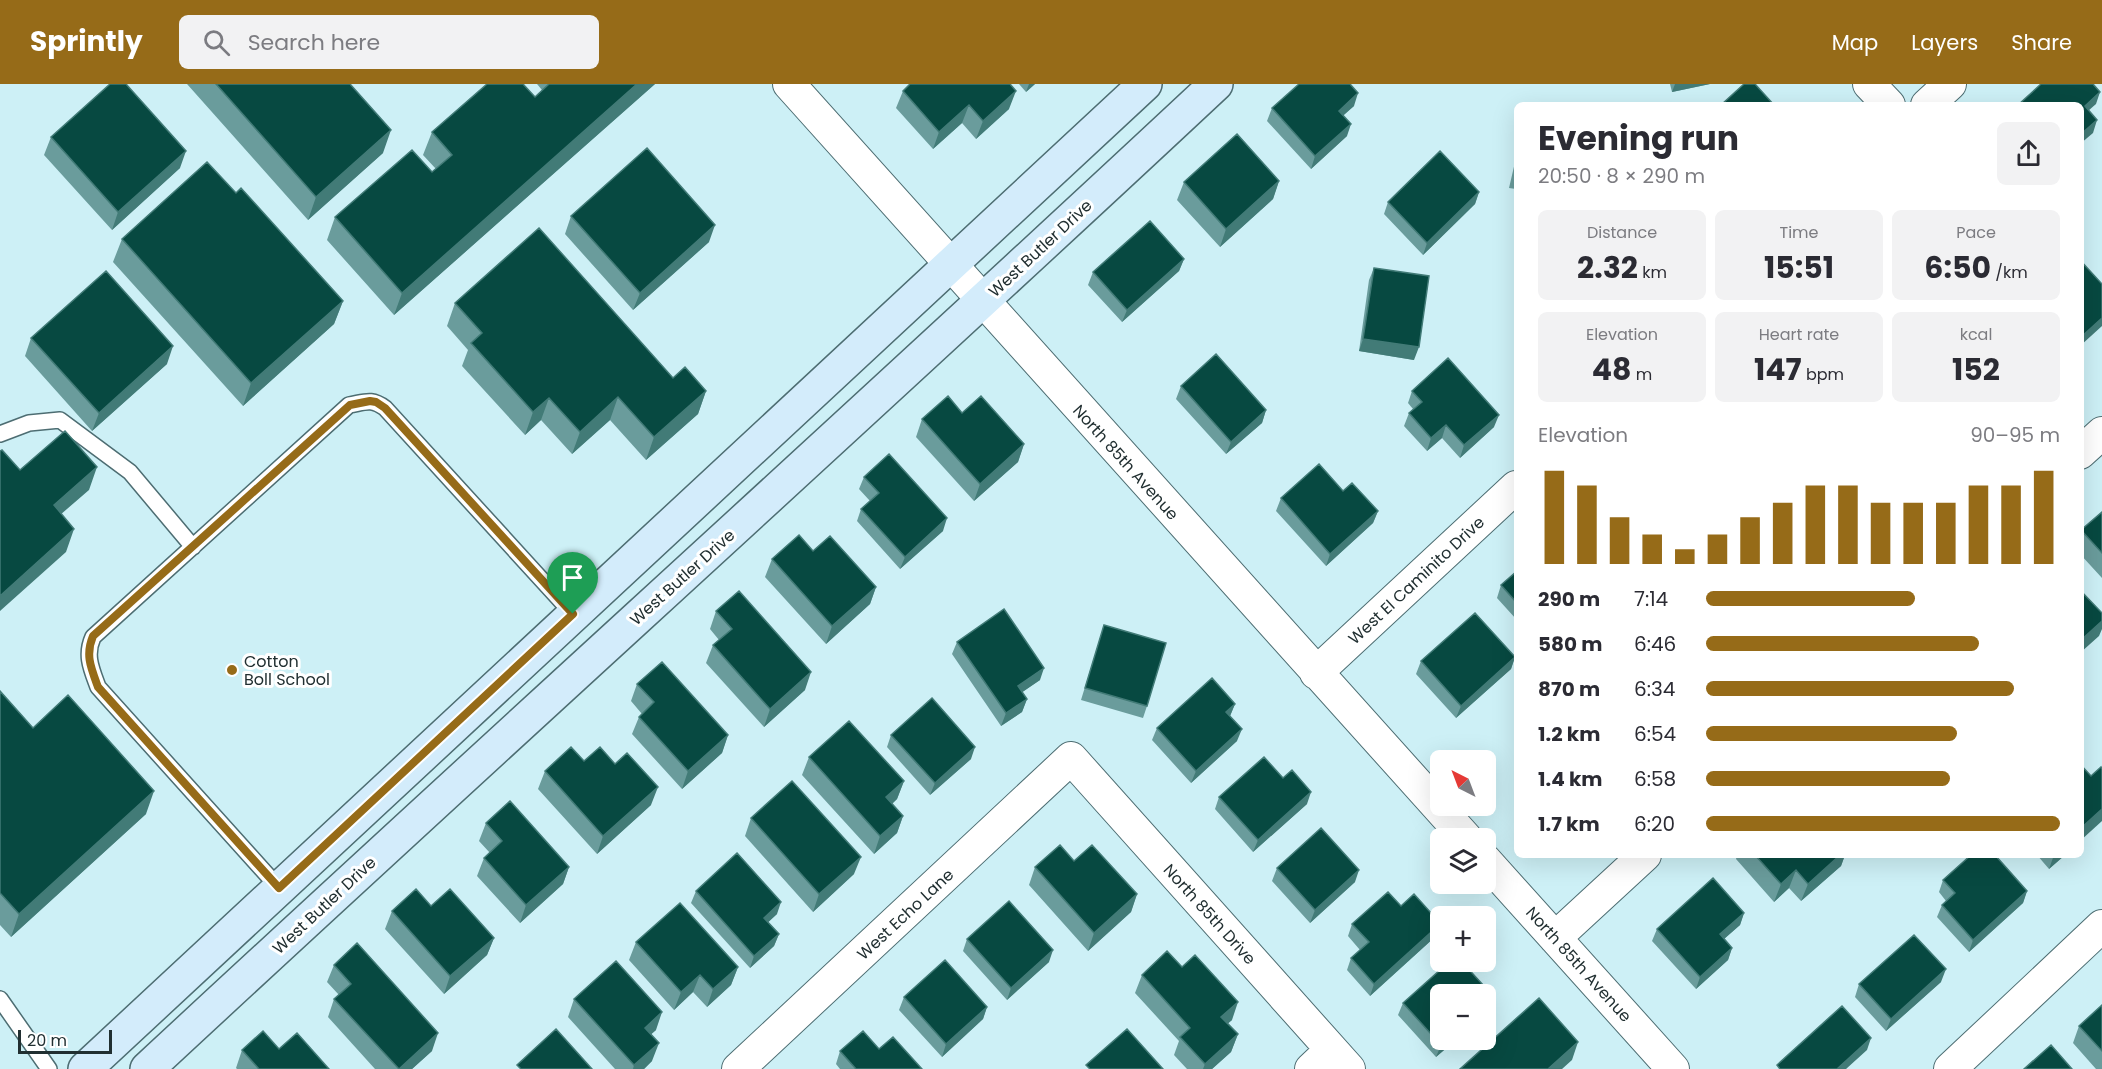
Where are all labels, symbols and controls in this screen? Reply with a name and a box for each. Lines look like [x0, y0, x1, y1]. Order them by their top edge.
search box [179, 15, 599, 69]
text: Sprintly [30, 22, 143, 61]
icon: search [200, 26, 233, 59]
text: Search here [248, 27, 380, 58]
text: Map [1832, 28, 1878, 57]
text: Layers [1911, 28, 1978, 57]
text: Share [2011, 28, 2072, 57]
text: Evening run [1538, 115, 1739, 162]
button: share [1997, 122, 2060, 185]
text: 20:50 · 8 × 290 m [1538, 162, 1705, 190]
street label: West Butler Drive [983, 194, 1097, 302]
text: Distance [1587, 221, 1657, 244]
text: Time [1780, 221, 1819, 244]
text: Pace [1956, 221, 1996, 244]
text: 2.32 [1577, 246, 1638, 289]
text: 15:51 [1764, 246, 1834, 289]
text: 6:50 [1924, 246, 1991, 289]
text: km [1638, 261, 1667, 284]
text: /km [1991, 261, 2028, 284]
text: Elevation [1586, 323, 1658, 346]
text: Heart rate [1759, 323, 1839, 346]
text: kcal [1960, 323, 1992, 346]
text: 48 [1592, 348, 1631, 391]
text: 147 [1754, 348, 1802, 391]
text: 152 [1952, 348, 2000, 391]
text: m [1631, 363, 1652, 386]
text: bpm [1802, 363, 1844, 386]
street label: North 85th Avenue [1067, 400, 1184, 525]
text: Elevation [1538, 421, 1628, 449]
text: 90–95 m [1970, 421, 2060, 449]
street label: West El Caminito Drive [1343, 511, 1490, 650]
street label: West Butler Drive [625, 524, 740, 631]
pin [547, 552, 598, 614]
icon: arrive [556, 561, 589, 594]
text: 290 m [1538, 585, 1600, 613]
text: 7:14 [1634, 585, 1668, 613]
text: 580 m [1538, 630, 1602, 658]
text: 6:46 [1634, 630, 1676, 658]
place label: Cotton Boll School [244, 650, 330, 691]
marker: Cotton Boll School [225, 663, 239, 677]
text: 870 m [1538, 675, 1600, 703]
text: 6:34 [1634, 675, 1675, 703]
text: 1.2 km [1538, 720, 1600, 748]
text: 6:54 [1634, 720, 1676, 748]
north arrow [1430, 750, 1496, 816]
map controls [1430, 750, 1496, 1050]
text: 1.4 km [1538, 765, 1602, 793]
text: 6:58 [1634, 765, 1676, 793]
text: 1.7 km [1538, 810, 1600, 838]
text: 6:20 [1634, 810, 1675, 838]
button: layers [1430, 828, 1496, 894]
street label: West Butler Drive [267, 851, 381, 959]
street label: North 85th Drive [1158, 859, 1261, 970]
street label: West Echo Lane [852, 863, 959, 965]
street label: North 85th Avenue [1520, 902, 1637, 1027]
button: + [1430, 906, 1496, 972]
button: − [1430, 984, 1496, 1050]
scale bar [18, 1027, 112, 1054]
text: 20 m [27, 1029, 67, 1052]

